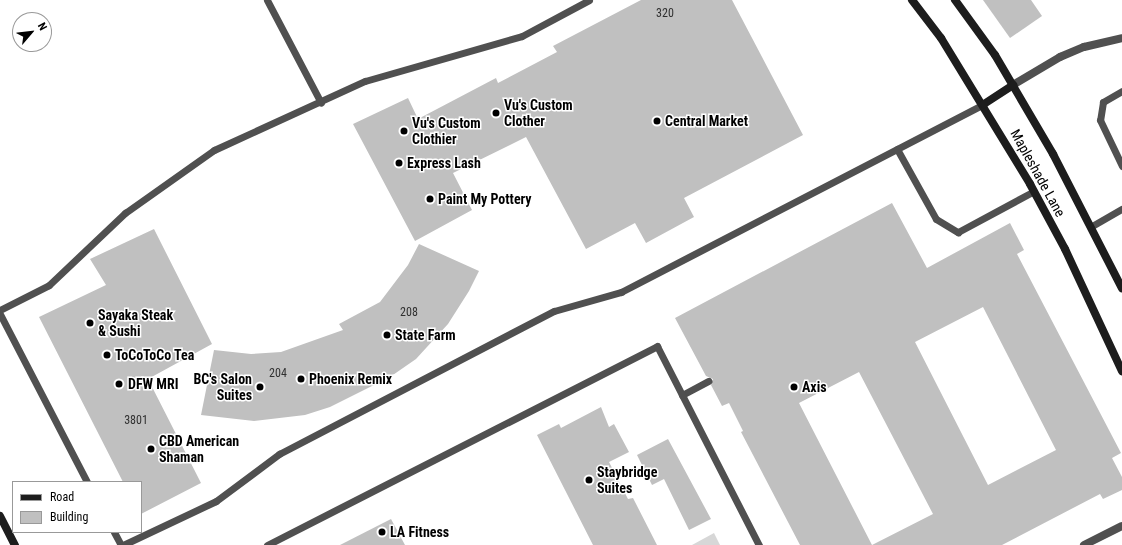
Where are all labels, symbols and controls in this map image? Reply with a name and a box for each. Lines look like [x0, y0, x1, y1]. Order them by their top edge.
house number: 320 [656, 7, 674, 21]
north arrow [12, 12, 52, 52]
text: N [35, 21, 49, 33]
place label: Vu's Custom Clother [504, 97, 573, 130]
marker: Vu's Custom Clother [491, 108, 501, 118]
place label: Central Market [665, 113, 748, 129]
place label: Vu's Custom Clothier [412, 115, 481, 148]
marker: Central Market [652, 116, 662, 126]
marker: Vu's Custom Clothier [399, 126, 409, 136]
street label: Mapleshade Lane [1007, 126, 1069, 220]
place label: Express Lash [407, 155, 481, 171]
marker: Express Lash [394, 158, 404, 168]
place label: Paint My Pottery [438, 191, 532, 207]
marker: Paint My Pottery [425, 194, 435, 204]
house number: 208 [400, 306, 418, 320]
place label: Sayaka Steak & Sushi [98, 307, 173, 340]
marker: Sayaka Steak & Sushi [85, 318, 95, 328]
place label: State Farm [395, 327, 456, 343]
marker: State Farm [382, 330, 392, 340]
place label: ToCoToCo Tea [115, 347, 195, 363]
marker: ToCoToCo Tea [102, 350, 112, 360]
house number: 204 [269, 367, 287, 381]
place label: BC's Salon Suites [193, 371, 252, 404]
place label: Phoenix Remix [309, 371, 392, 387]
marker: Phoenix Remix [296, 374, 306, 384]
place label: DFW MRI [128, 376, 178, 392]
marker: DFW MRI [113, 378, 125, 390]
place label: Axis [802, 379, 827, 395]
marker: BC's Salon Suites [255, 382, 265, 392]
marker: Axis [789, 382, 799, 392]
house number: 3801 [124, 414, 148, 428]
place label: CBD American Shaman [159, 433, 239, 466]
marker: CBD American Shaman [146, 444, 156, 454]
place label: Staybridge Suites [597, 464, 657, 496]
marker: Staybridge Suites [584, 475, 594, 485]
legend [12, 481, 142, 533]
text: Road [50, 490, 74, 504]
text: Building [50, 510, 88, 524]
place label: LA Fitness [390, 524, 449, 540]
marker: LA Fitness [377, 527, 387, 537]

